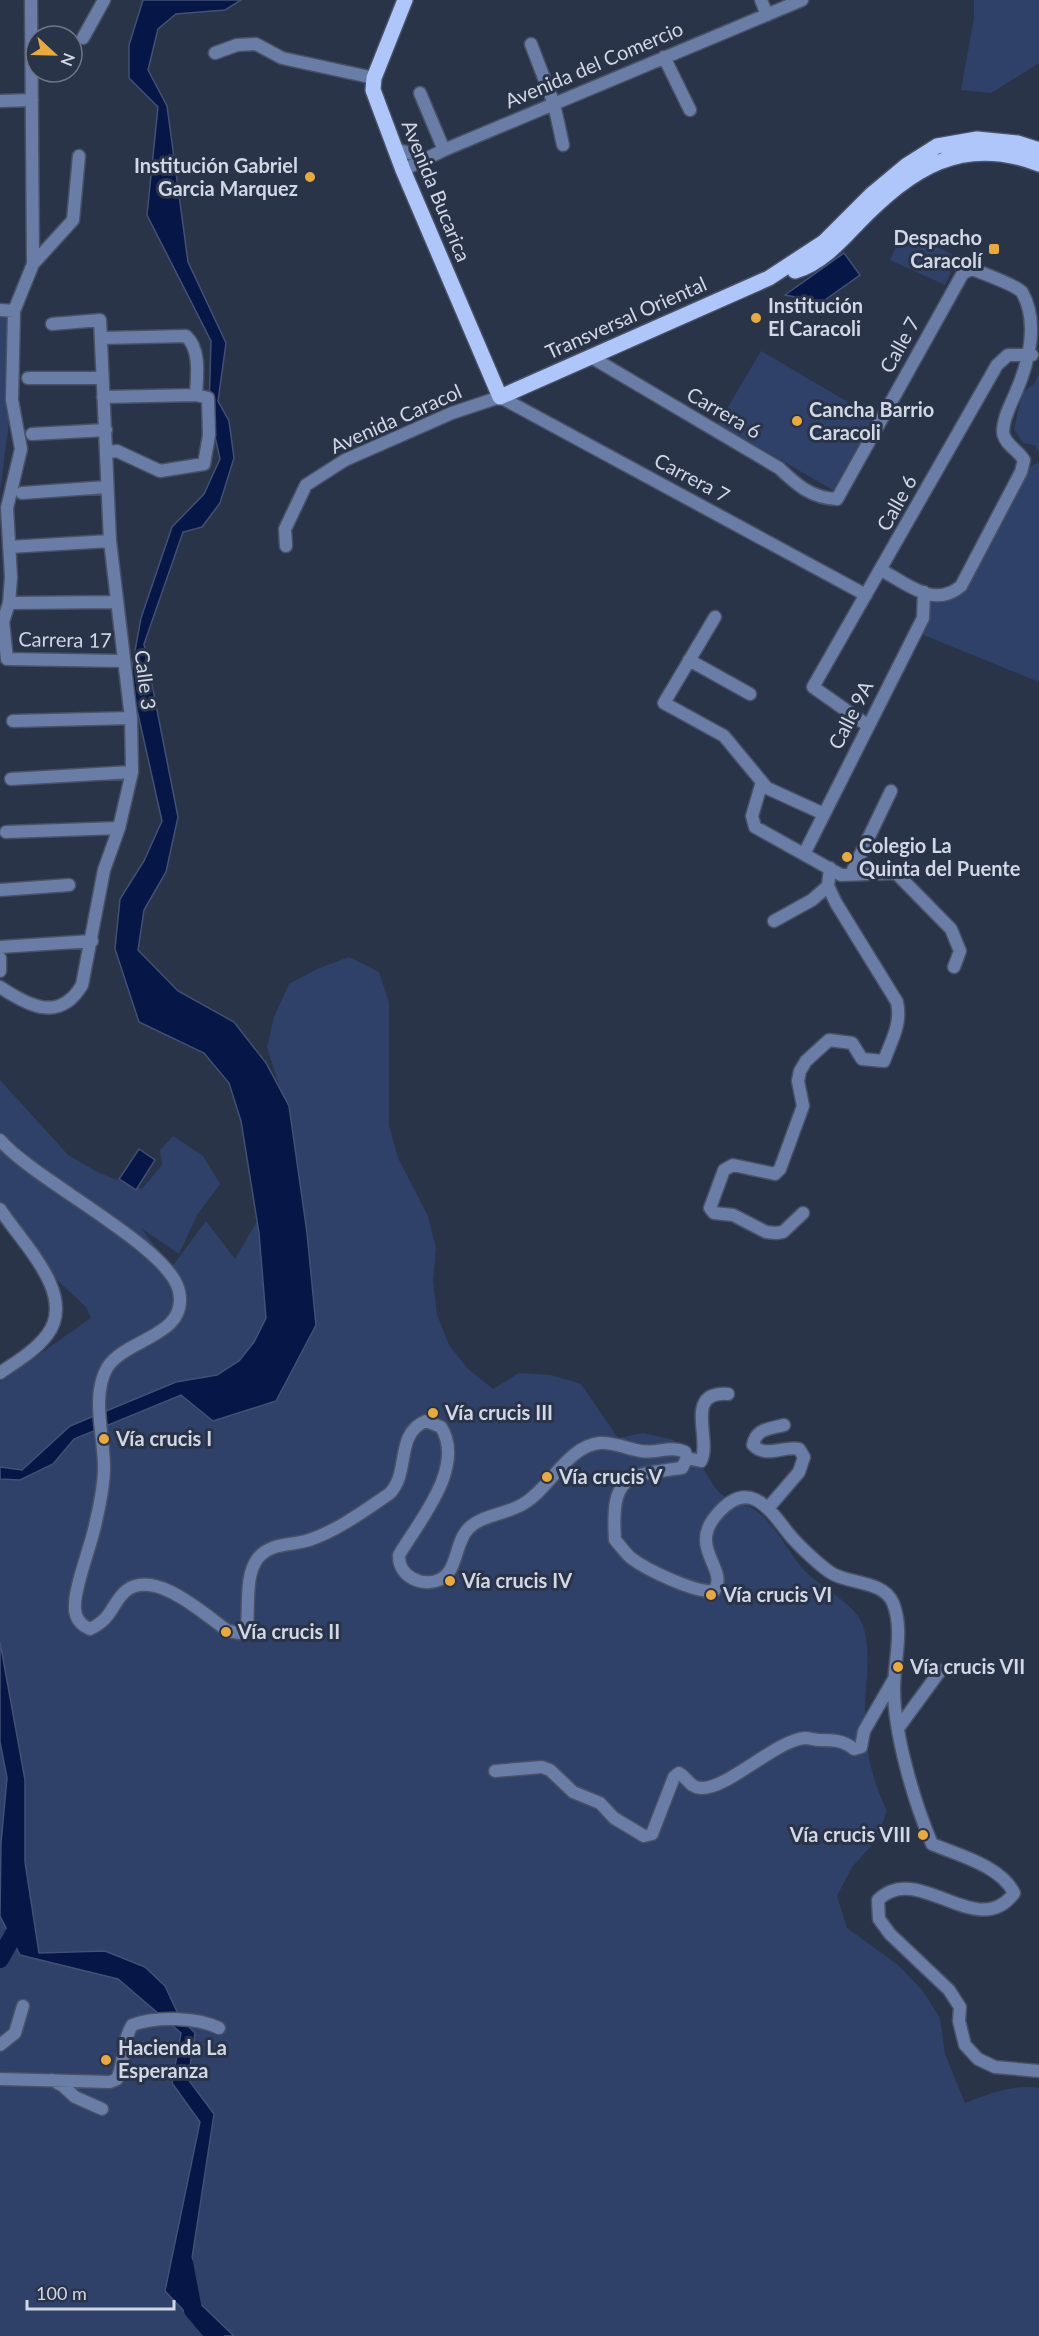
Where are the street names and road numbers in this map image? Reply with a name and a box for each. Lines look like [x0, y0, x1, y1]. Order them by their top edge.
street label: Avenida del Comercio [501, 16, 686, 112]
street label: Avenida Bucarica [398, 116, 476, 265]
street label: Transversal Oriental [541, 271, 710, 363]
street label: Calle 7 [874, 312, 924, 377]
street label: Avenida Caracol [326, 378, 465, 458]
street label: Carrera 6 [683, 381, 766, 443]
street label: Carrera 7 [651, 447, 734, 507]
street label: Calle 6 [871, 470, 921, 535]
street label: Carrera 17 [18, 626, 112, 652]
street label: Calle 3 [130, 649, 162, 711]
street label: Calle 9A [823, 676, 878, 753]

